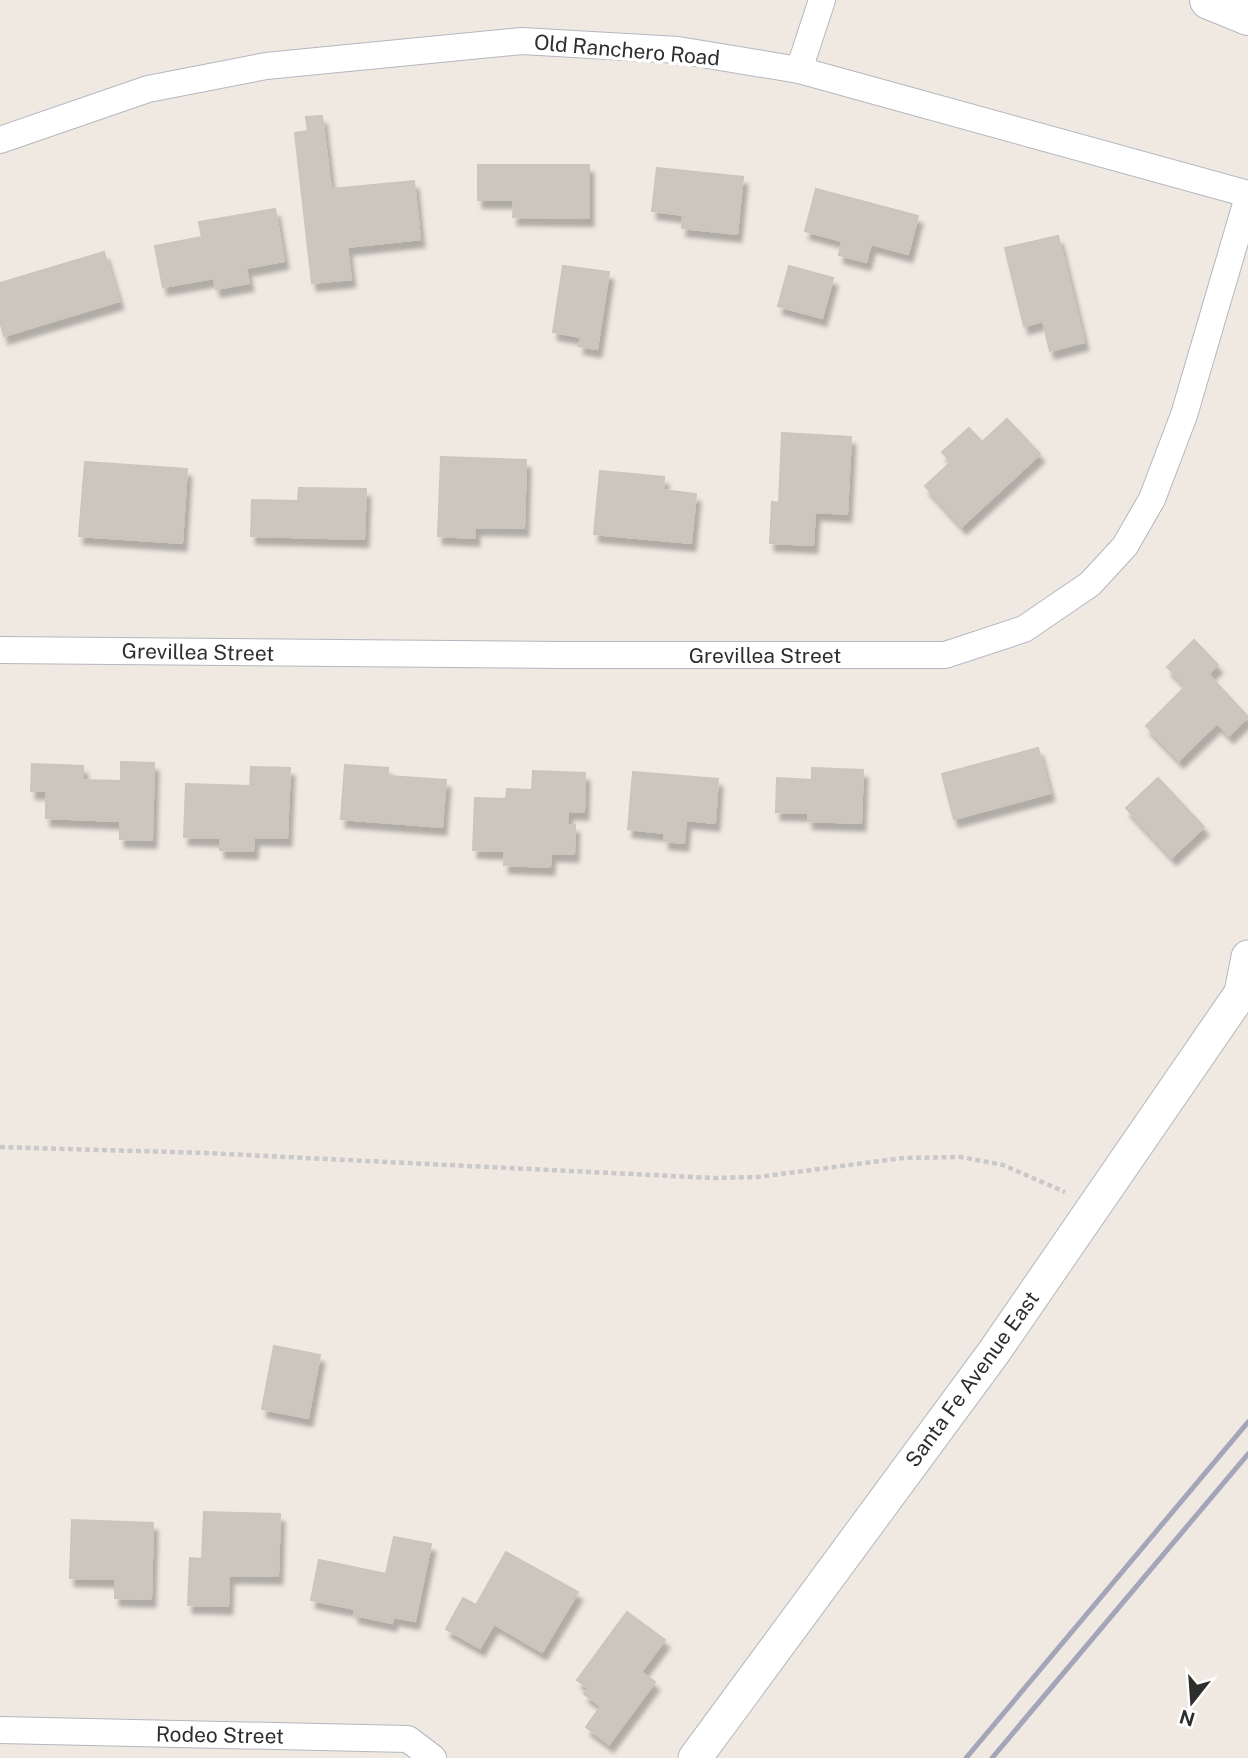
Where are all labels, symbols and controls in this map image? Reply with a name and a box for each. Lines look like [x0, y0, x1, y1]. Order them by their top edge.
street label: Old Ranchero Road [533, 29, 721, 71]
street label: Grevillea Street [121, 638, 275, 666]
street label: Grevillea Street [689, 643, 841, 668]
street label: Santa Fe Avenue East [900, 1286, 1044, 1472]
north arrow [1157, 1667, 1227, 1737]
text: N [1177, 1706, 1197, 1731]
street label: Rodeo Street [156, 1721, 284, 1749]

